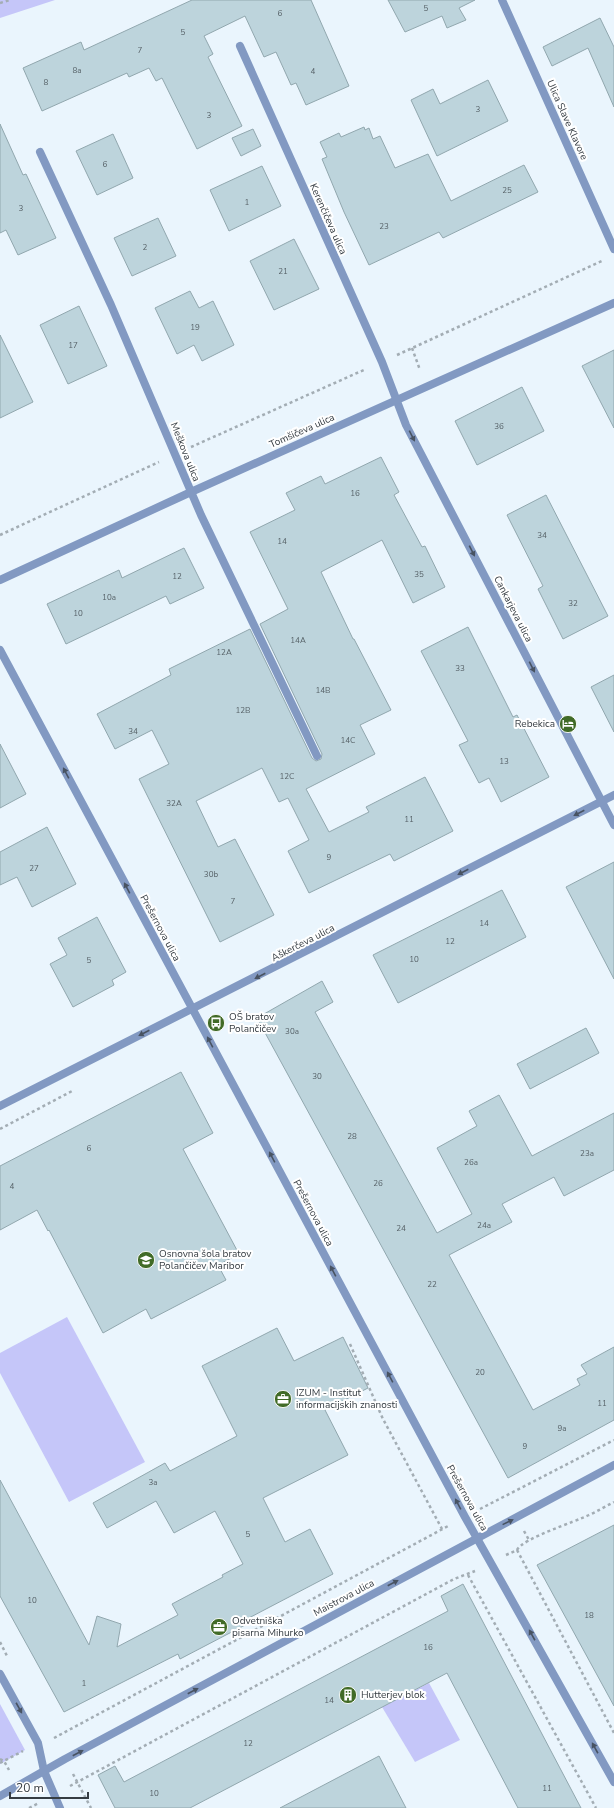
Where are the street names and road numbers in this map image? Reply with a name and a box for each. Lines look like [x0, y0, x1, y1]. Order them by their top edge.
street label: Ulica Slave Klavore [543, 78, 591, 162]
street label: Kerenčičeva ulica [306, 181, 350, 257]
street label: Tomšičeva ulica [267, 410, 337, 452]
street label: Meškova ulica [167, 420, 203, 484]
street label: Cankarjeva ulica [490, 573, 536, 645]
street label: Prešernova ulica [137, 892, 183, 964]
street label: Aškerčeva ulica [269, 921, 337, 965]
street label: Prešernova ulica [290, 1177, 336, 1249]
street label: Prešernova ulica [443, 1462, 491, 1534]
street label: Maistrova ulica [311, 1576, 377, 1620]

